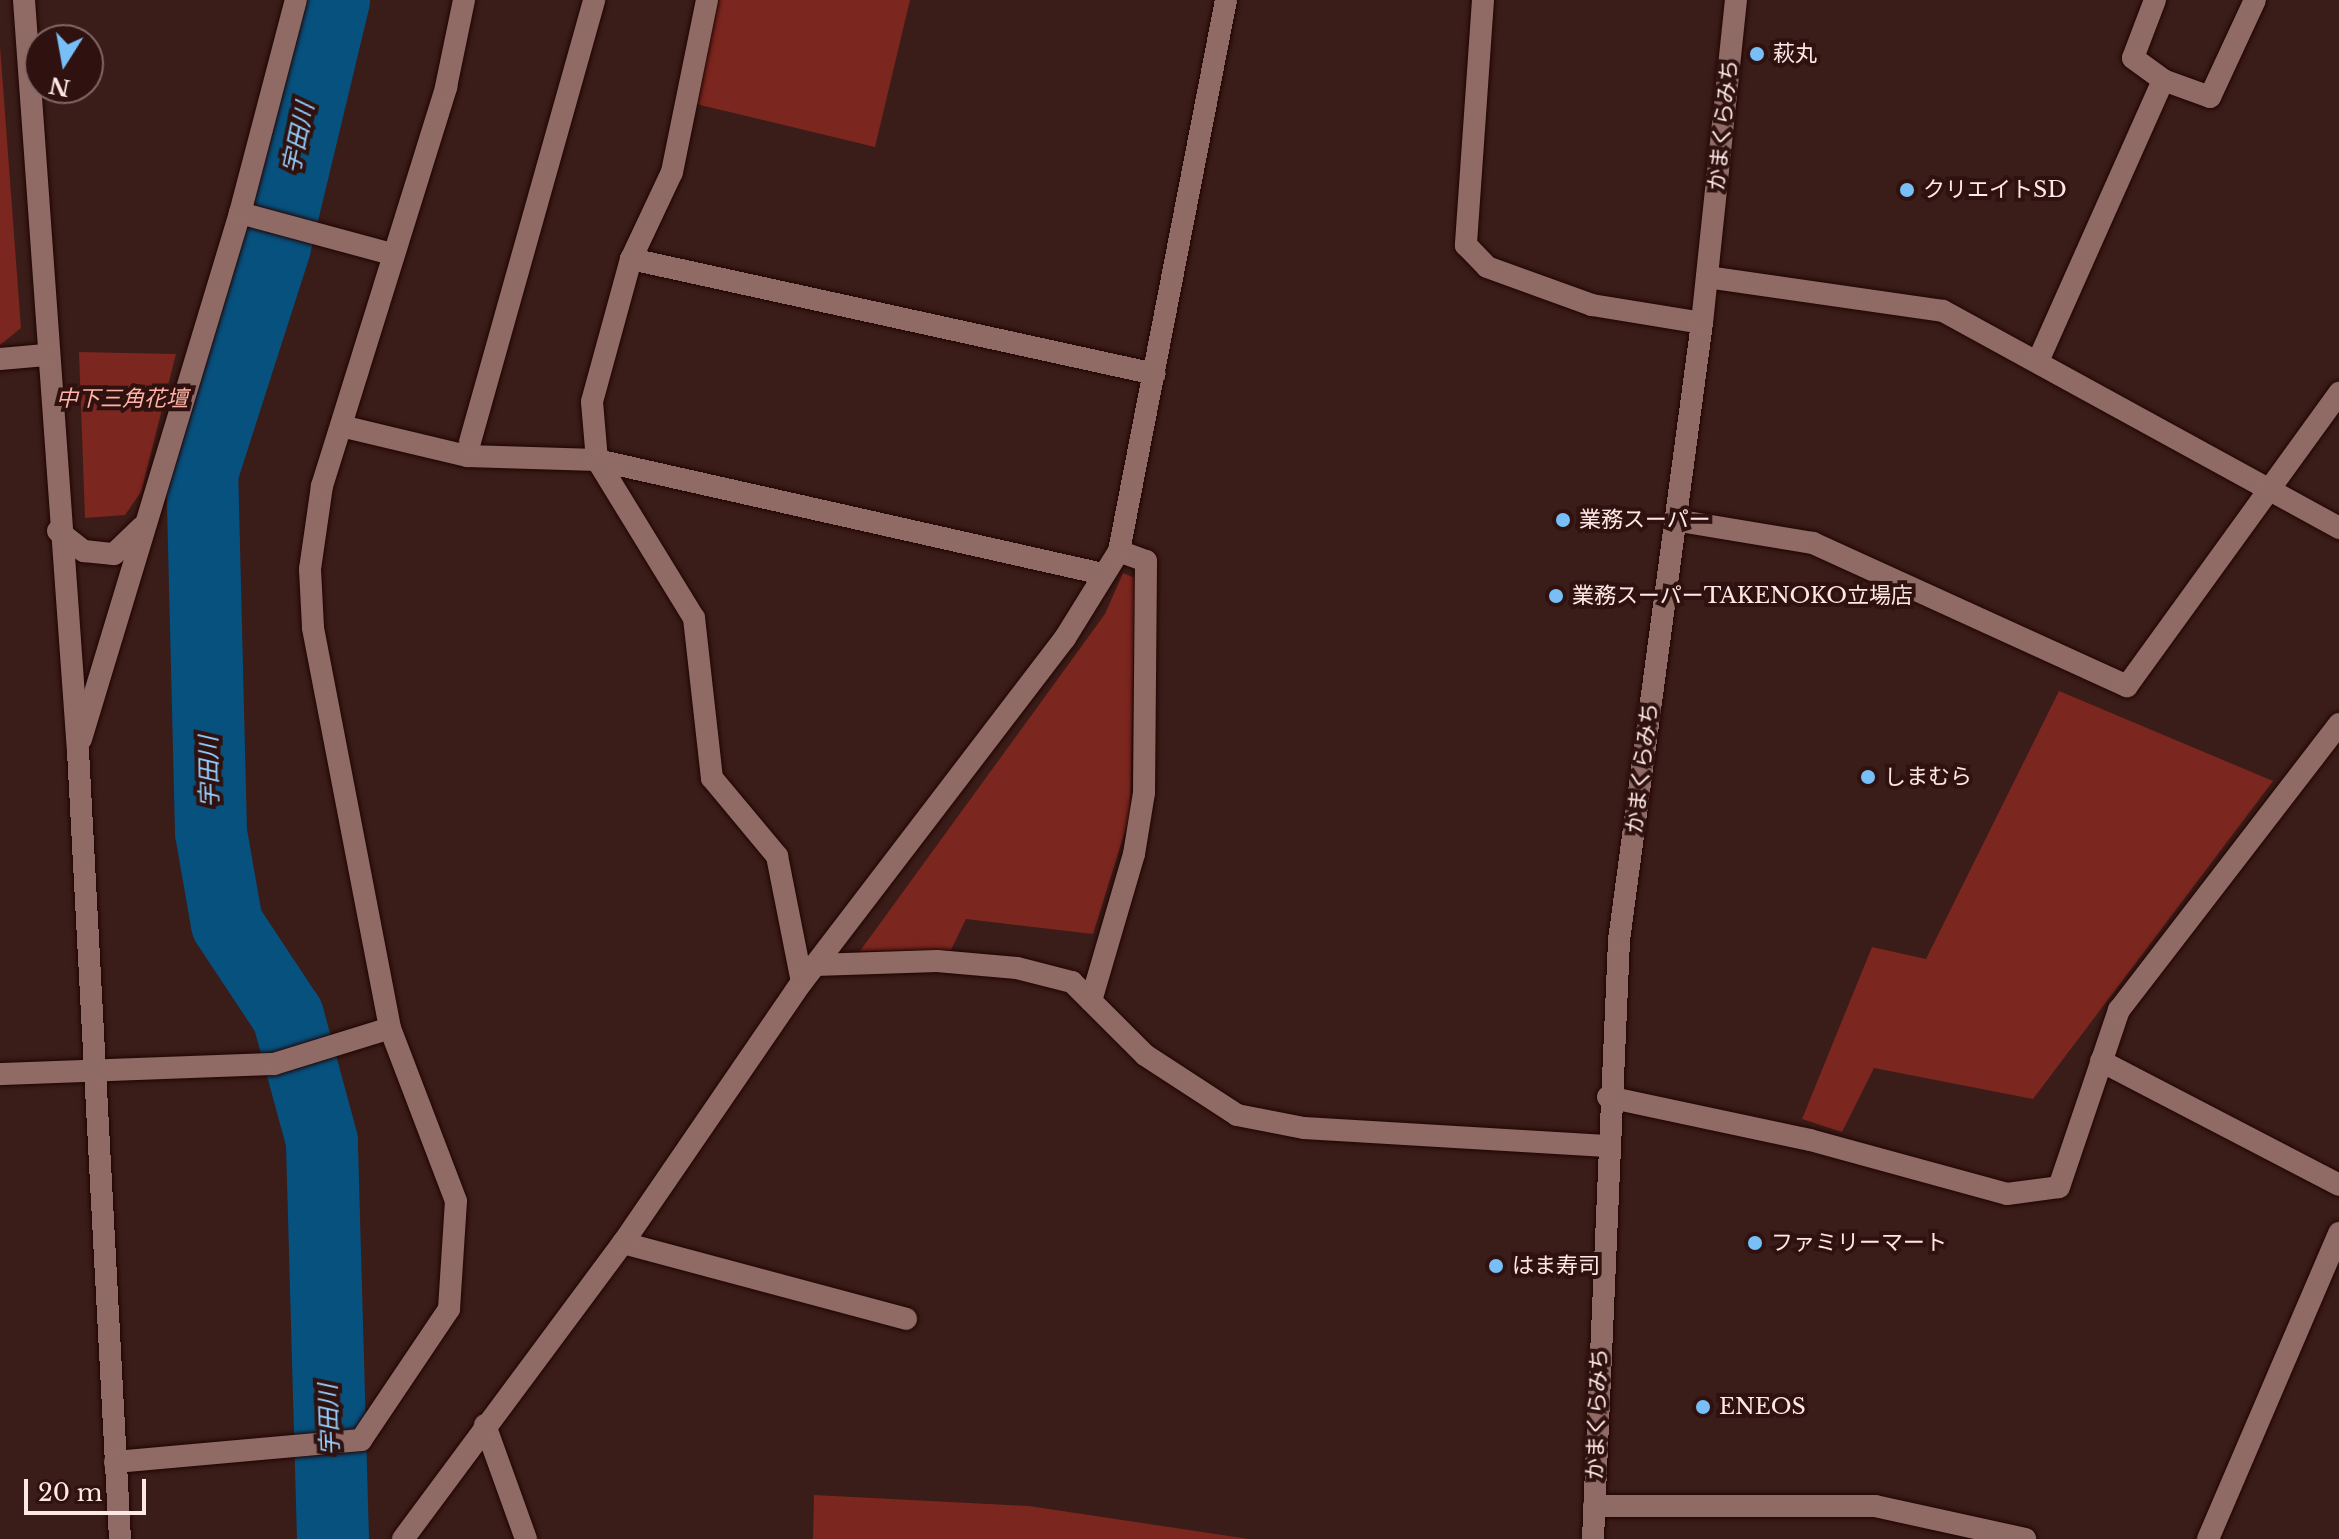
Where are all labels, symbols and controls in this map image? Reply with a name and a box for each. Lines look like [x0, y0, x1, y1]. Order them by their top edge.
north arrow [24, 24, 104, 104]
place label: 萩丸 [1773, 41, 1817, 67]
marker: 萩丸 [1748, 45, 1766, 63]
street label: かまくらみち [1703, 58, 1743, 192]
text: N [47, 71, 72, 101]
water label: 宇田川 [276, 100, 320, 176]
place label: クリエイトSD [1923, 177, 2067, 203]
marker: クリエイトSD [1898, 181, 1916, 199]
park label: 中下三角花壇 [56, 386, 188, 412]
place label: 業務スーパー [1579, 507, 1711, 533]
marker: 業務スーパー [1554, 511, 1572, 529]
place label: 業務スーパーTAKENOKO立場店 [1572, 583, 1913, 609]
marker: 業務スーパーTAKENOKO立場店 [1547, 587, 1565, 605]
street label: かまくらみち [1621, 701, 1663, 835]
water label: 宇田川 [194, 736, 224, 808]
place label: しまむら [1884, 764, 1972, 790]
marker: しまむら [1859, 768, 1877, 786]
place label: ファミリーマート [1771, 1230, 1947, 1256]
marker: ファミリーマート [1746, 1234, 1764, 1252]
place label: はま寿司 [1512, 1253, 1600, 1279]
marker: はま寿司 [1487, 1257, 1505, 1275]
street label: かまくらみち [1582, 1348, 1612, 1480]
water label: 宇田川 [313, 1384, 345, 1456]
place label: ENEOS [1719, 1394, 1806, 1420]
marker: ENEOS [1694, 1398, 1712, 1416]
scale bar [28, 1463, 150, 1513]
text: 20 m [38, 1478, 103, 1507]

